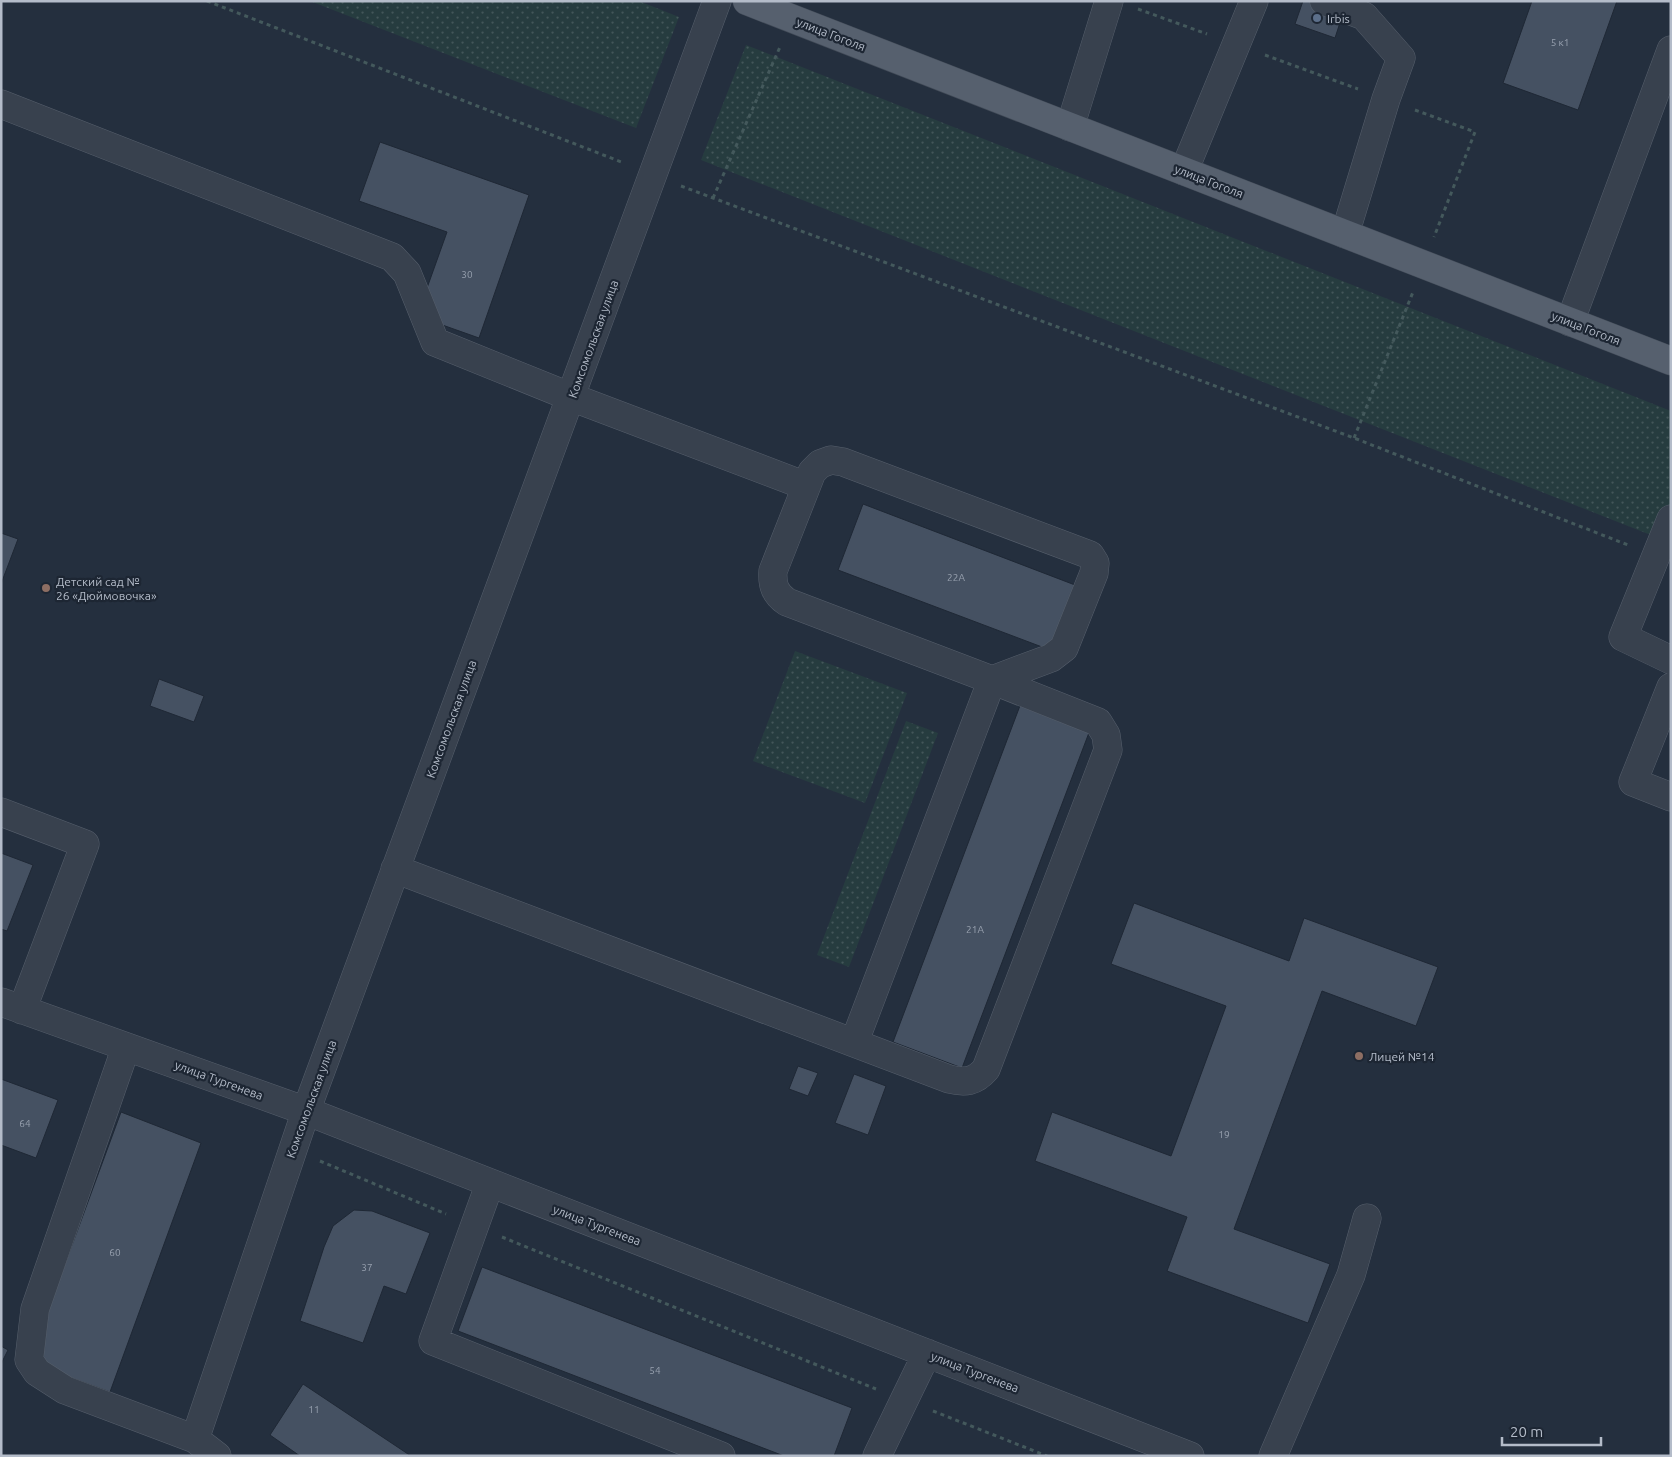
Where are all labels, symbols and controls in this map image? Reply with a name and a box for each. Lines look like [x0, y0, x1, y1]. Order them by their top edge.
marker: Irbis [1311, 12, 1323, 24]
place label: Irbis [1327, 12, 1350, 25]
street label: улица Гоголя [795, 15, 867, 53]
house number: 5 к1 [1551, 37, 1569, 48]
street label: улица Гоголя [1173, 162, 1245, 200]
house number: 30 [461, 269, 473, 280]
street label: Комсомольская улица [566, 278, 620, 400]
street label: улица Гоголя [1550, 309, 1622, 347]
house number: 22А [947, 572, 965, 583]
place label: Детский сад № 26 «Дюймовочка» [56, 575, 157, 602]
marker: Детский сад № 26 «Дюймовочка» [40, 582, 52, 594]
street label: Комсомольская улица [424, 658, 478, 780]
house number: 21А [966, 924, 984, 935]
street label: Комсомольская улица [284, 1038, 338, 1160]
marker: Лицей №14 [1353, 1050, 1365, 1062]
place label: Лицей №14 [1369, 1050, 1435, 1063]
street label: улица Тургенева [173, 1058, 265, 1102]
house number: 64 [19, 1118, 31, 1129]
house number: 19 [1218, 1129, 1230, 1140]
street label: улица Тургенева [551, 1202, 643, 1248]
house number: 60 [109, 1247, 121, 1258]
house number: 37 [361, 1262, 373, 1273]
street label: улица Тургенева [929, 1349, 1021, 1395]
house number: 54 [649, 1365, 661, 1376]
house number: 11 [308, 1404, 320, 1415]
scale bar [1502, 1414, 1601, 1446]
text: 20 m [1510, 1423, 1543, 1440]

